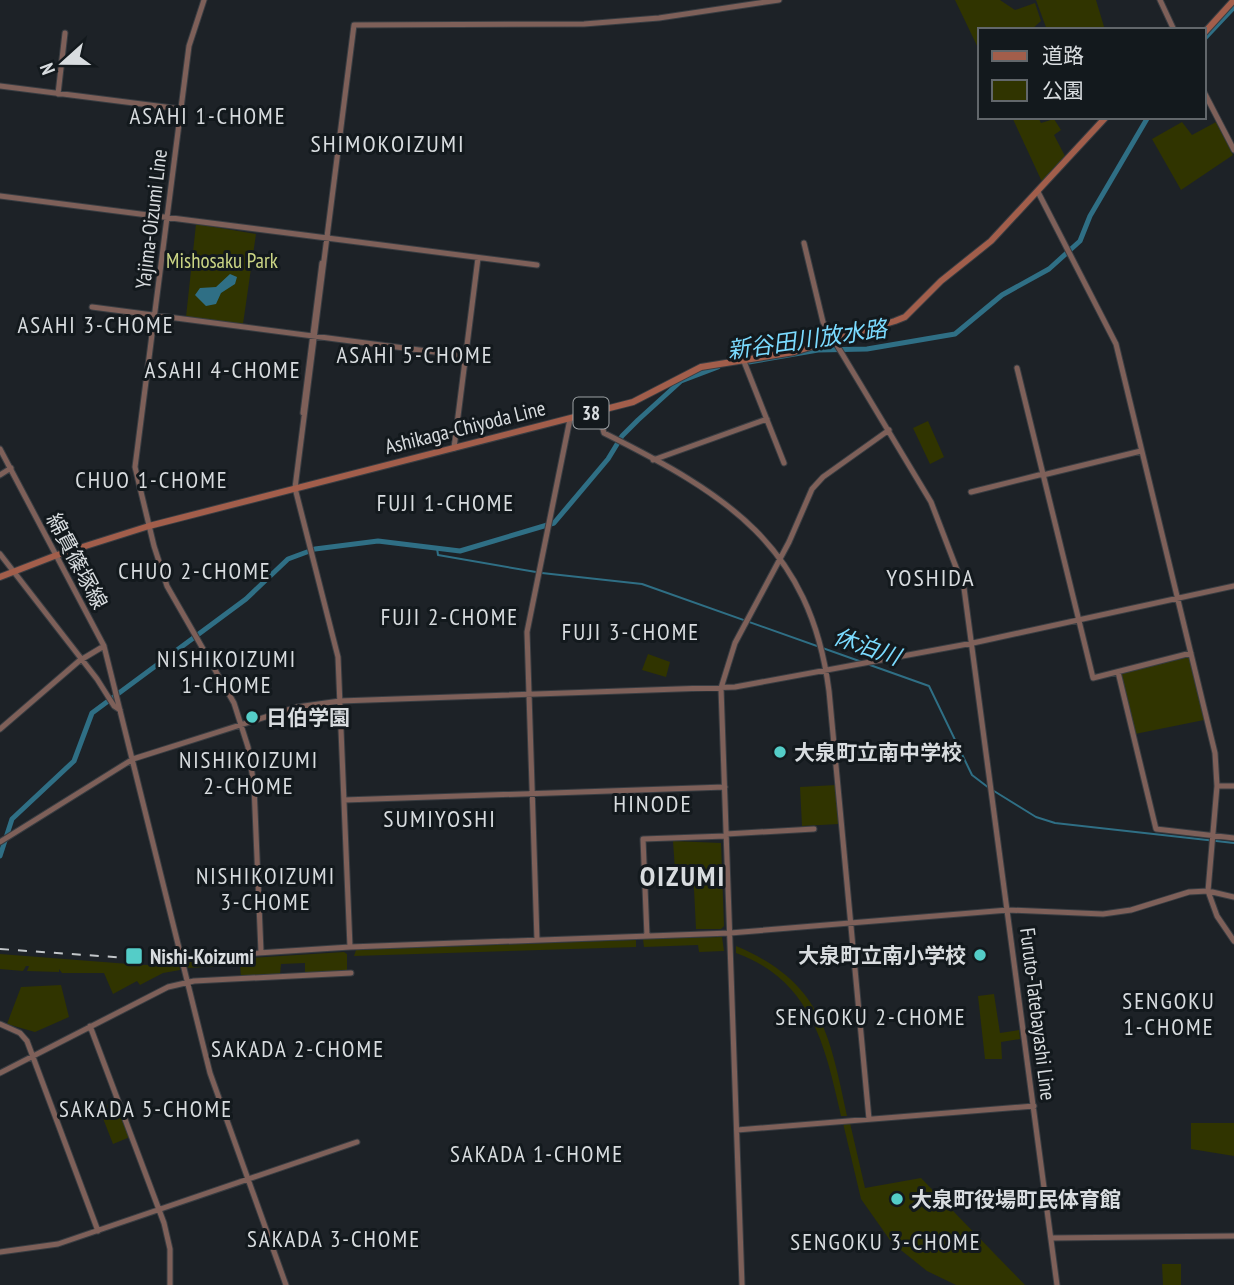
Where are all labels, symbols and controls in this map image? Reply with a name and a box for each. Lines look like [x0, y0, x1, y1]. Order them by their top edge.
north arrow [28, 28, 98, 98]
legend [978, 28, 1206, 119]
text: 道路 [1042, 42, 1084, 69]
text: N [34, 60, 60, 78]
text: 公園 [1042, 77, 1084, 104]
district label: ASAHI 1-CHOME [129, 101, 287, 130]
district label: SHIMOKOIZUMI [310, 128, 466, 159]
street label: Yajima-Oizumi Line [129, 148, 173, 290]
park label: Mishosaku Park [166, 247, 278, 274]
district label: ASAHI 3-CHOME [17, 310, 175, 339]
water label: 新谷田川放水路 [725, 313, 891, 365]
district label: ASAHI 5-CHOME [336, 340, 494, 369]
district label: ASAHI 4-CHOME [144, 355, 302, 384]
street label: Ashikaga-Chiyoda Line [382, 394, 548, 460]
road number: 38 [574, 398, 608, 428]
district label: CHUO 1-CHOME [75, 465, 229, 494]
district label: FUJI 1-CHOME [377, 488, 515, 517]
street label: 綿貫篠塚線 [40, 508, 114, 614]
district label: CHUO 2-CHOME [118, 556, 272, 585]
district label: YOSHIDA [886, 562, 976, 593]
district label: FUJI 2-CHOME [381, 602, 519, 631]
district label: FUJI 3-CHOME [562, 617, 700, 646]
water label: 休泊川 [830, 621, 907, 672]
district label: NISHIKOIZUMI 1-CHOME [157, 644, 297, 699]
place label: 日伯学園 [266, 704, 350, 731]
marker: 日伯学園 [244, 709, 260, 725]
place label: 大泉町立南中学校 [794, 739, 962, 766]
marker: 大泉町立南中学校 [772, 744, 788, 760]
district label: NISHIKOIZUMI 2-CHOME [179, 745, 319, 800]
district label: HINODE [613, 788, 693, 819]
district label: SUMIYOSHI [383, 803, 497, 834]
district label: OIZUMI [640, 857, 726, 894]
district label: NISHIKOIZUMI 3-CHOME [196, 861, 336, 916]
street label: Furuto-Tatebayashi Line [1014, 926, 1062, 1102]
place label: 大泉町立南小学校 [798, 942, 966, 969]
place label: Nishi-Koizumi [150, 943, 254, 970]
marker: Nishi-Koizumi [124, 946, 144, 966]
marker: 大泉町立南小学校 [972, 947, 988, 963]
district label: SENGOKU 1-CHOME [1122, 986, 1216, 1041]
district label: SENGOKU 2-CHOME [775, 1002, 967, 1031]
district label: SAKADA 2-CHOME [211, 1034, 385, 1063]
district label: SAKADA 5-CHOME [59, 1094, 233, 1123]
district label: SAKADA 1-CHOME [450, 1139, 624, 1168]
place label: 大泉町役場町民体育館 [911, 1186, 1121, 1213]
marker: 大泉町役場町民体育館 [889, 1191, 905, 1207]
district label: SAKADA 3-CHOME [247, 1224, 421, 1253]
district label: SENGOKU 3-CHOME [790, 1227, 982, 1256]

